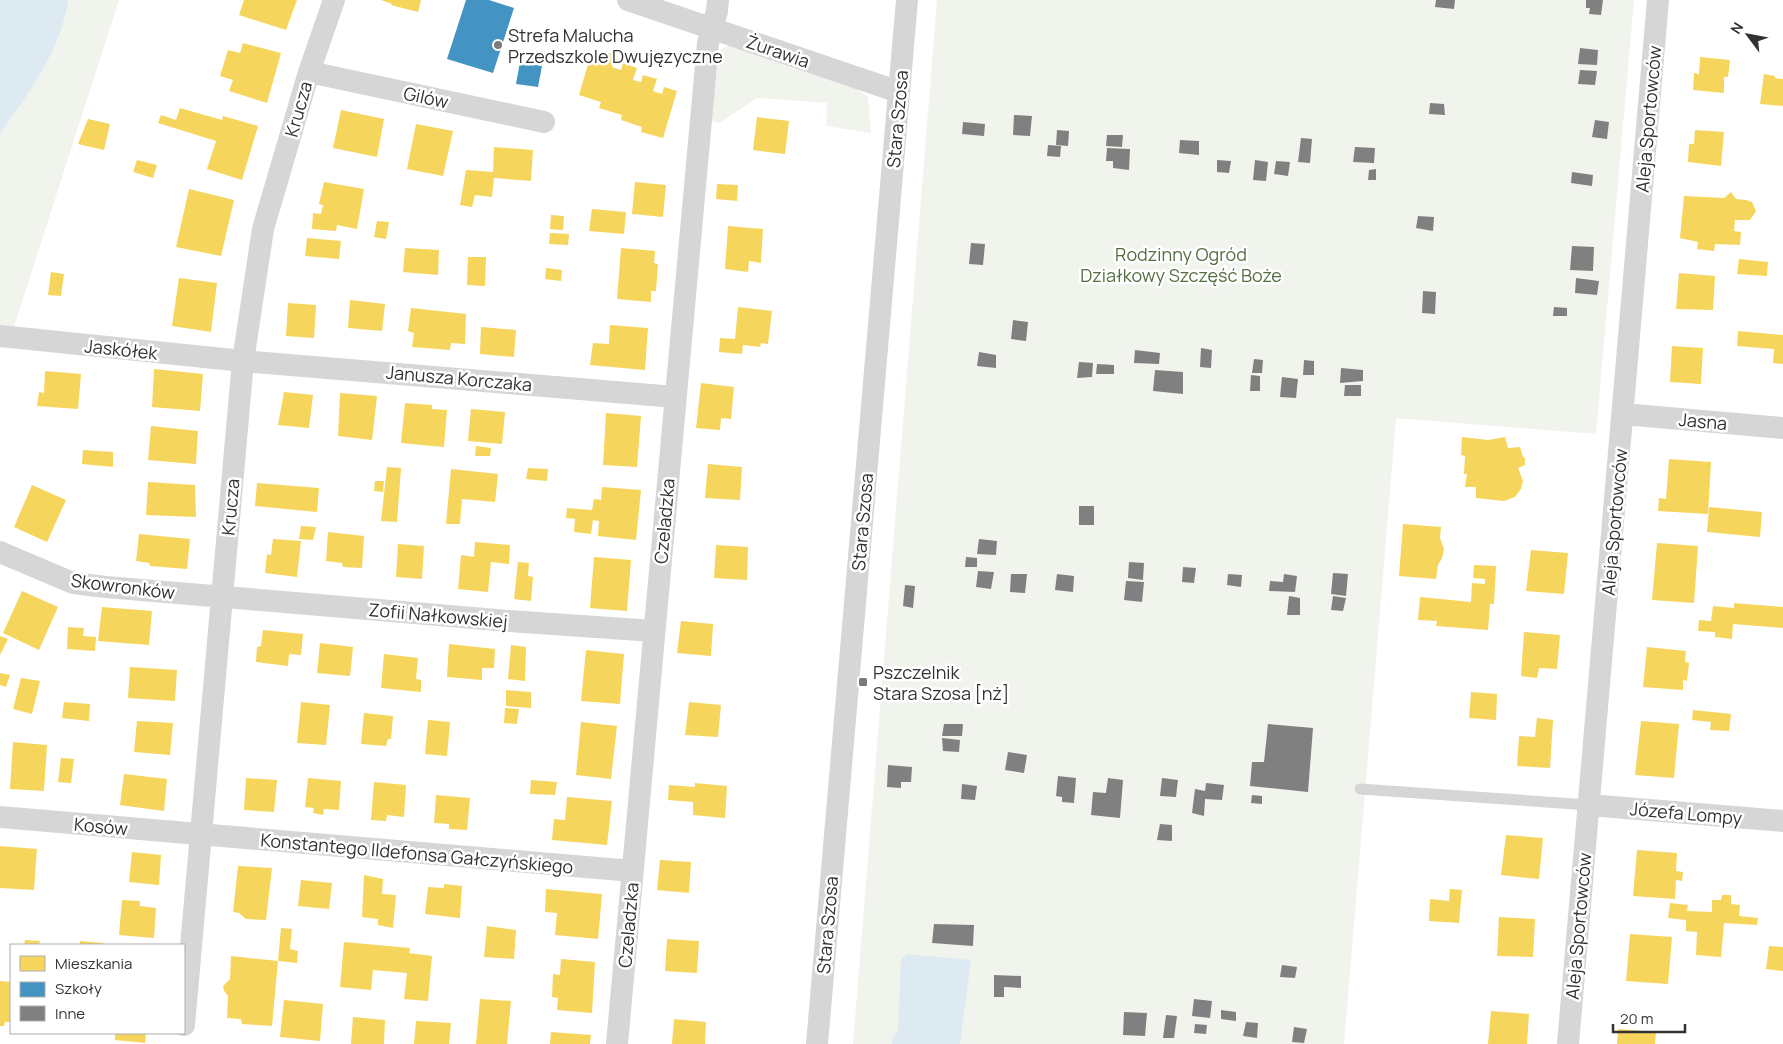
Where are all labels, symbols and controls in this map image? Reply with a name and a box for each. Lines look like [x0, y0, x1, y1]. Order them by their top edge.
north arrow [1723, 10, 1773, 60]
text: N [1726, 19, 1747, 37]
place label: Strefa Malucha Przedszkole Dwujęzyczne [508, 23, 723, 68]
street label: Żurawia [743, 29, 813, 73]
marker: Strefa Malucha Przedszkole Dwujęzyczne [492, 39, 504, 51]
street label: Aleja Sportowców [1630, 44, 1666, 194]
street label: Stara Szosa [881, 69, 913, 169]
street label: Krucza [279, 78, 317, 140]
street label: Gilów [401, 81, 451, 113]
park label: Rodzinny Ogród Działkowy Szczęść Boże [1080, 242, 1282, 287]
street label: Jaskółek [83, 333, 160, 365]
street label: Janusza Korczaka [385, 360, 533, 396]
street label: Jasna [1678, 407, 1728, 435]
street label: Aleja Sportowców [1596, 447, 1632, 597]
street label: Stara Szosa [846, 472, 878, 572]
street label: Czeladzka [648, 477, 680, 565]
street label: Krucza [216, 478, 244, 536]
street label: Skowronków [70, 568, 176, 604]
street label: Zofii Nałkowskiej [367, 597, 509, 633]
place label: Pszczelnik Stara Szosa [nż] [873, 660, 1009, 705]
marker: Pszczelnik Stara Szosa [nż] [857, 676, 869, 688]
street label: Józefa Lompy [1629, 796, 1744, 830]
street label: Kosów [73, 812, 129, 840]
street label: Konstantego Ildefonsa Gałczyńskiego [260, 827, 574, 879]
street label: Aleja Sportowców [1560, 851, 1596, 1001]
street label: Stara Szosa [811, 875, 843, 975]
street label: Czeladzka [612, 881, 644, 969]
legend [10, 944, 185, 1034]
text: Mieszkania [55, 953, 132, 974]
text: Szkoły [55, 978, 102, 999]
scale bar [1613, 1002, 1686, 1034]
text: Inne [55, 1003, 85, 1024]
text: 20 m [1620, 1008, 1653, 1029]

